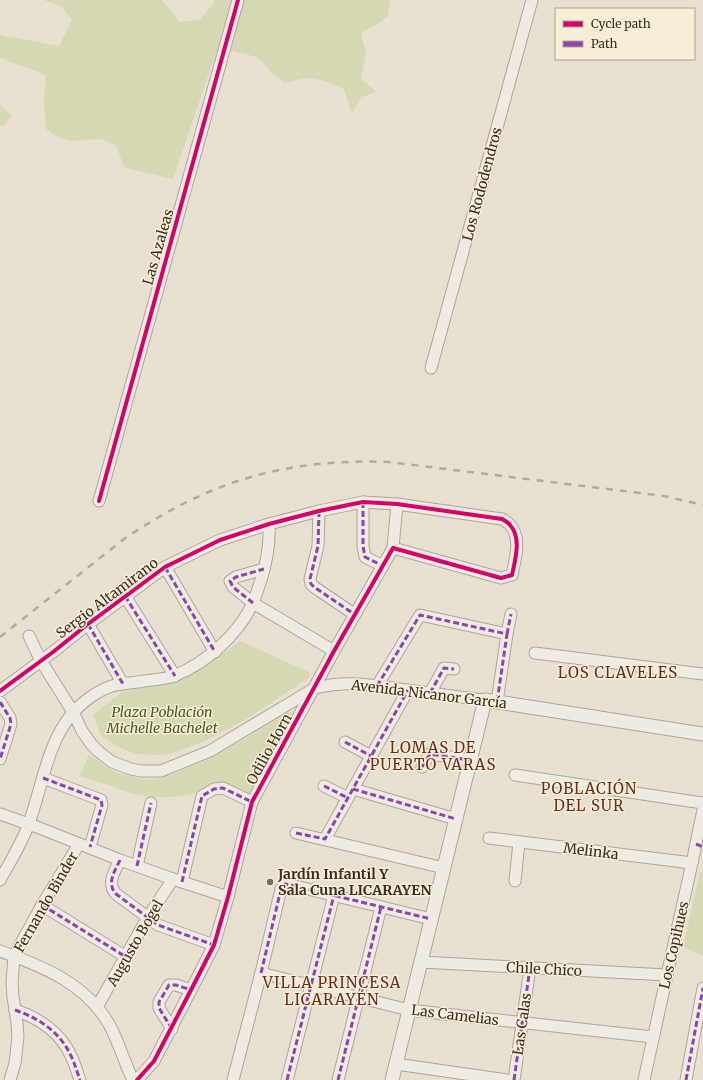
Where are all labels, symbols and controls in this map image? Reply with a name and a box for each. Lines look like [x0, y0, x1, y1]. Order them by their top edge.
legend [555, 8, 695, 60]
text: Cycle path [591, 16, 651, 31]
text: Path [591, 36, 617, 51]
street label: Los Rododendros [458, 125, 506, 243]
street label: Las Azaleas [139, 207, 178, 287]
street label: Sergio Altamirano [52, 554, 162, 642]
district label: LOS CLAVELES [558, 663, 678, 682]
street label: Avenida Nicanor García [349, 675, 508, 713]
park label: Plaza Población Michelle Bachelet [105, 703, 218, 737]
street label: Odilio Horn [242, 710, 296, 788]
district label: LOMAS DE PUERTO VARAS [370, 738, 496, 774]
district label: POBLACIÓN DEL SUR [541, 778, 637, 815]
street label: Melinka [562, 839, 620, 863]
street label: Fernando Binder [10, 849, 82, 955]
place label: Jardín Infantil Y Sala Cuna LICARAYEN [277, 865, 432, 899]
marker: Jardín Infantil Y Sala Cuna LICARAYEN [265, 877, 275, 887]
street label: Augusto Bogel [102, 896, 167, 990]
street label: Los Copihues [655, 899, 693, 991]
street label: Chile Chico [506, 958, 582, 980]
district label: VILLA PRINCESA LICARAYÉN [262, 973, 401, 1009]
street label: Las Calas [509, 992, 535, 1056]
street label: Las Camelias [410, 1001, 500, 1029]

